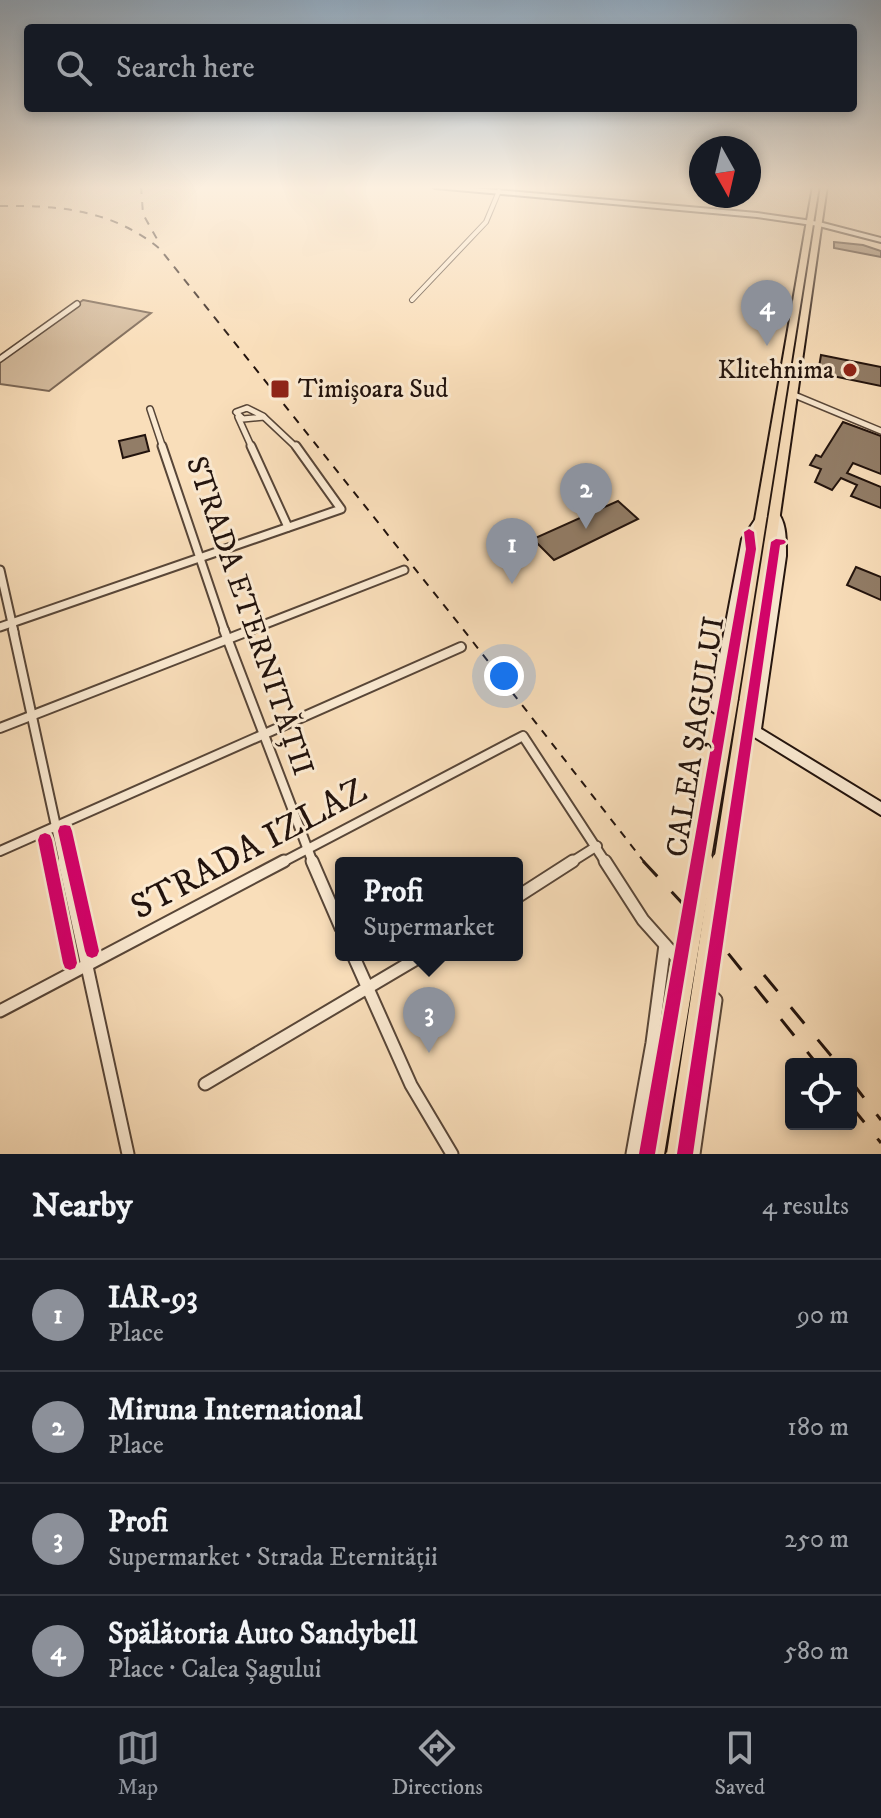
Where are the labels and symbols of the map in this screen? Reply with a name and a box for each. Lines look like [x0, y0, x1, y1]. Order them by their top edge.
north arrow [689, 136, 761, 208]
pin: 4 [741, 280, 793, 346]
place label: Klitehnima [718, 354, 834, 387]
marker: Klitehnima [841, 361, 859, 379]
place label: Timișoara Sud [298, 373, 448, 406]
marker: Timișoara Sud [269, 378, 291, 400]
street label: STRADA ETERNITĂȚII [177, 451, 323, 780]
pin: 2 [560, 463, 612, 529]
pin: 1 [486, 518, 538, 584]
street label: CALEA ȘAGULUI [659, 614, 733, 860]
your location [484, 656, 524, 696]
street label: STRADA IZLAZ [123, 768, 375, 930]
pin: 3 [403, 987, 455, 1053]

